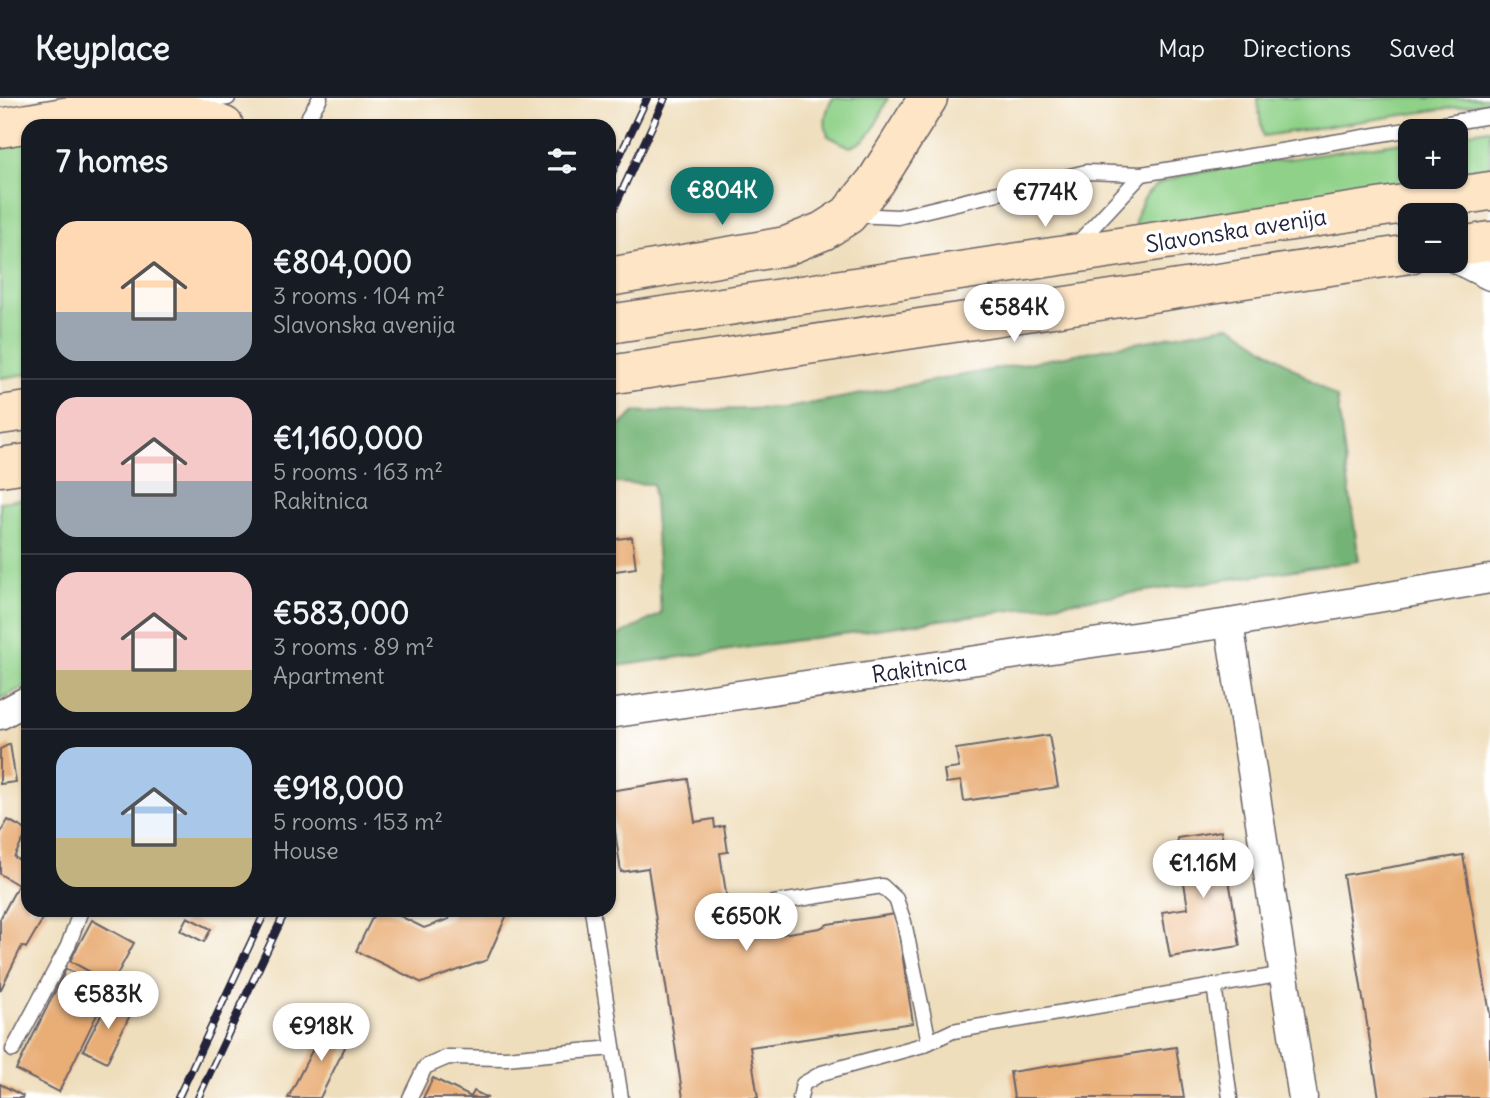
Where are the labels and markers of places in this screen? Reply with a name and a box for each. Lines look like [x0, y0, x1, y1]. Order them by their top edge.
pin: €804K [673, 167, 771, 227]
pin: €774K [996, 170, 1094, 229]
pin: €584K [965, 285, 1063, 344]
pin: €1.16M [1146, 840, 1260, 900]
pin: €650K [697, 894, 795, 953]
pin: €583K [59, 972, 157, 1031]
pin: €918K [272, 1004, 370, 1063]

